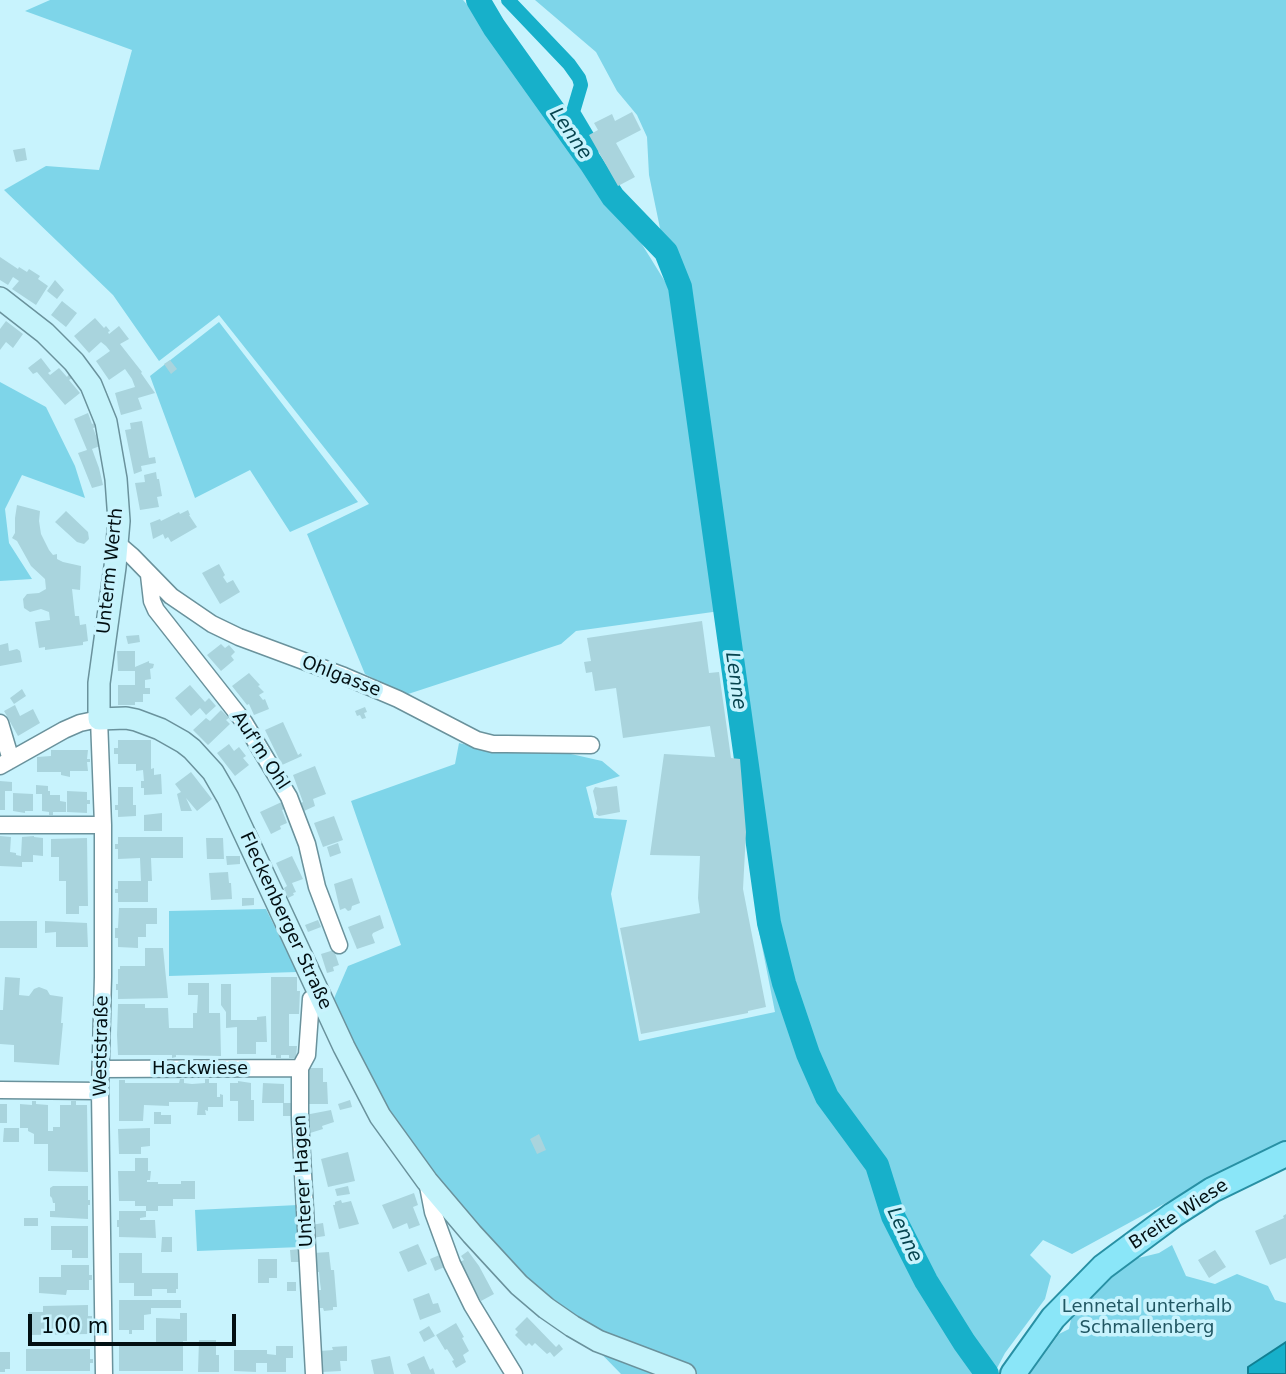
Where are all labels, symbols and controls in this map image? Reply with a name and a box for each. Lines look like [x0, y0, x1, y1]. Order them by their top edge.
water label: Lenne [544, 104, 596, 164]
street label: Unterm Werth [94, 507, 128, 635]
water label: Lenne [720, 651, 750, 711]
street label: Ohlgasse [298, 652, 384, 702]
street label: Auf'm Ohl [227, 708, 293, 794]
street label: Fleckenberger Straße [234, 829, 336, 1013]
street label: Weststraße [90, 995, 114, 1097]
street label: Hackwiese [152, 1058, 248, 1080]
street label: Unterer Hagen [290, 1114, 318, 1248]
street label: Breite Wiese [1126, 1175, 1232, 1255]
water label: Lenne [881, 1204, 927, 1266]
park label: Lennetal unterhalb Schmallenberg [1062, 1296, 1232, 1338]
scale bar [32, 1300, 240, 1344]
text: 100 m [41, 1314, 108, 1338]

